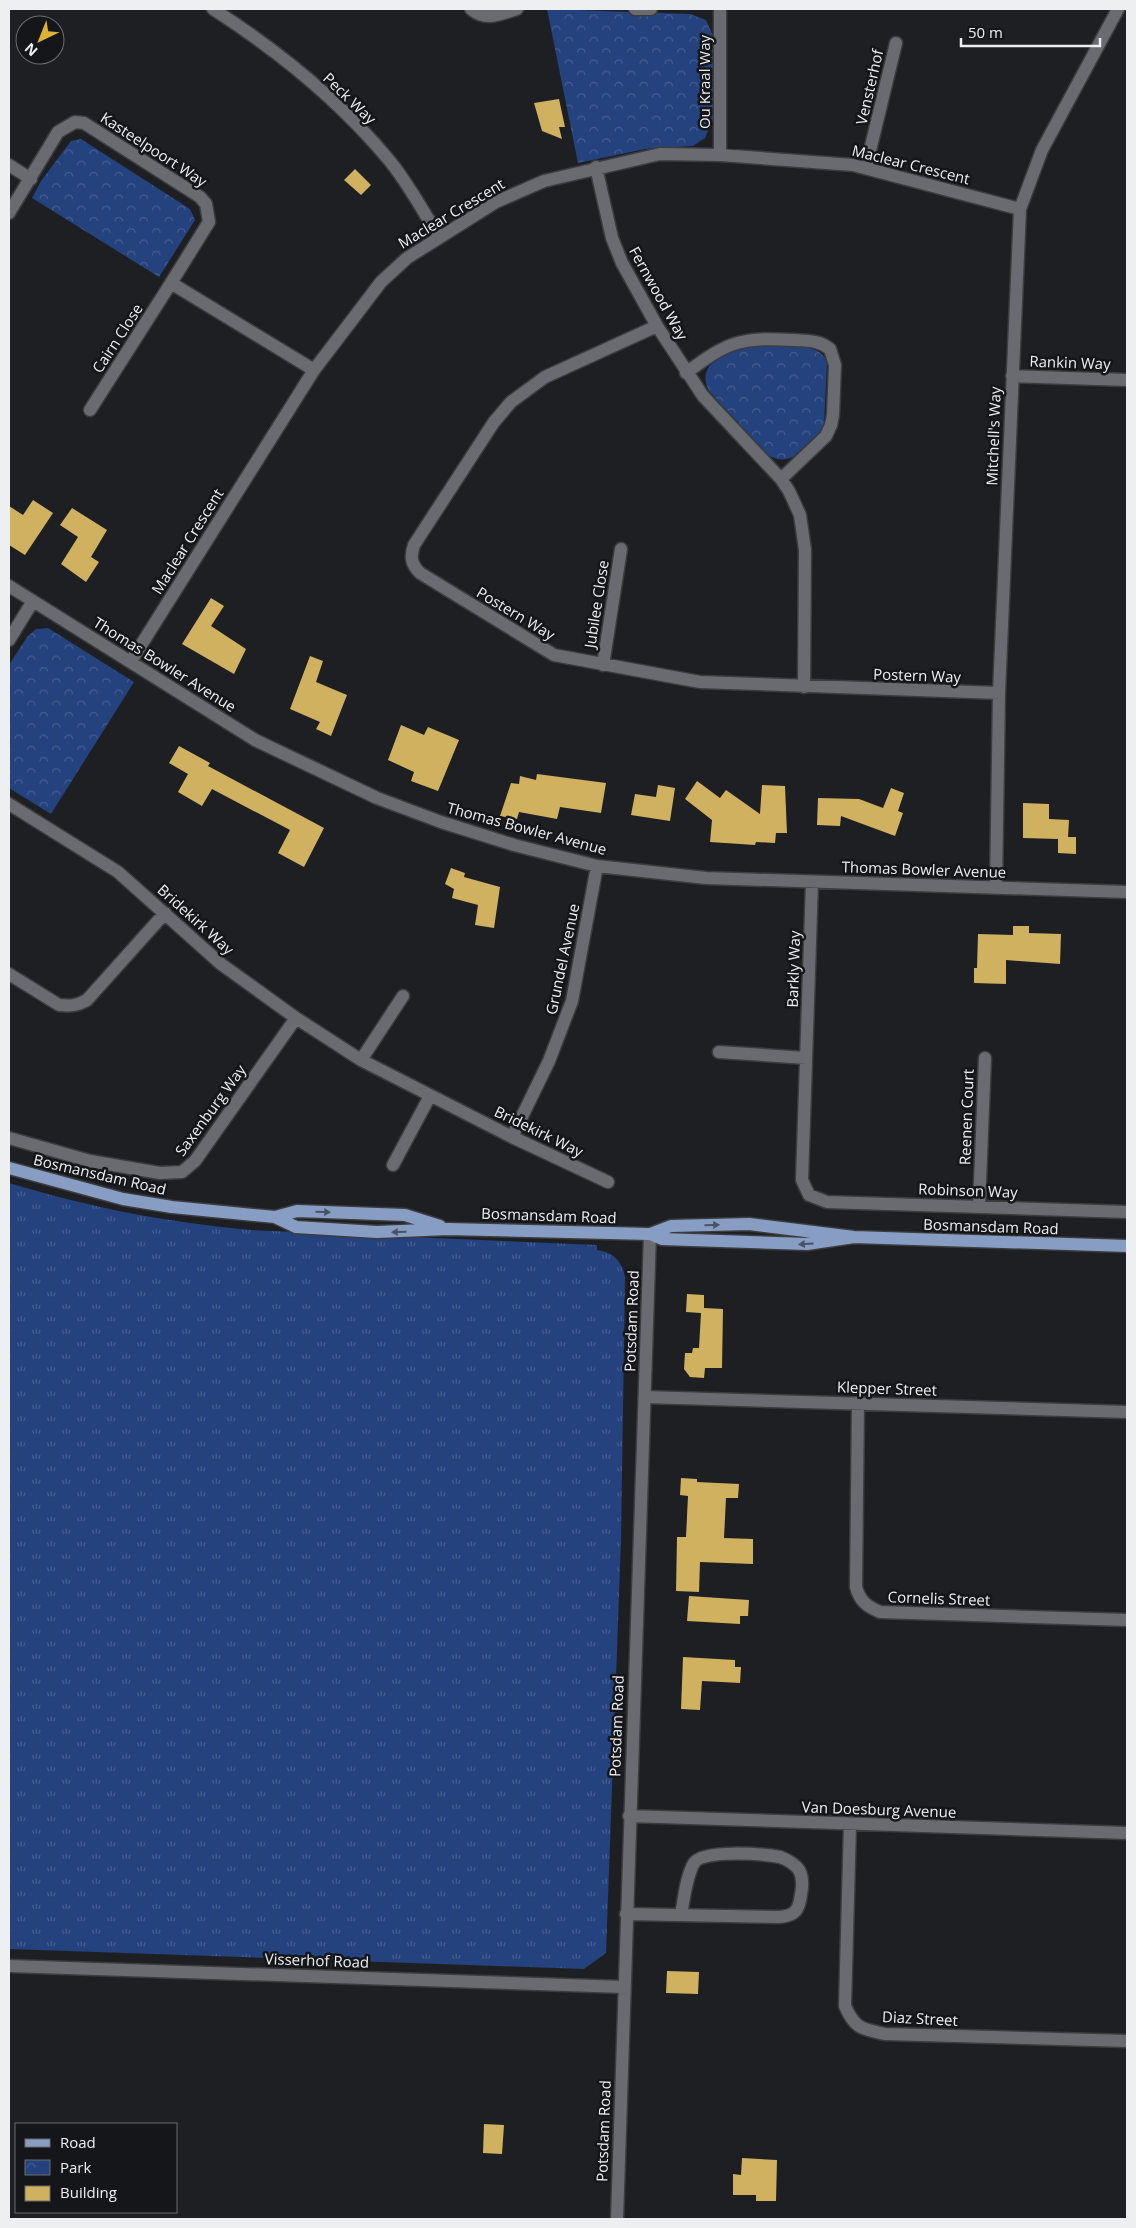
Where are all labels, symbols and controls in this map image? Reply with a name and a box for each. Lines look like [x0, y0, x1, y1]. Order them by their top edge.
north arrow [15, 15, 65, 65]
scale bar [961, 15, 1100, 47]
text: 50 m [968, 22, 1003, 42]
street label: Ou Kraal Way [694, 34, 714, 129]
text: N [20, 39, 41, 61]
street label: Vensterhof [851, 46, 888, 127]
street label: Peck Way [319, 68, 381, 128]
street label: Kasteelpoort Way [97, 107, 211, 191]
street label: Maclear Crescent [850, 140, 972, 188]
street label: Maclear Crescent [394, 173, 508, 253]
street label: Fernwood Way [625, 243, 693, 344]
street label: Cairn Close [87, 300, 147, 376]
street label: Rankin Way [1029, 351, 1111, 373]
street label: Mitchell's Way [981, 386, 1005, 486]
street label: Maclear Crescent [146, 484, 228, 598]
street label: Jubilee Close [579, 559, 613, 651]
street label: Postern Way [473, 582, 559, 644]
street label: Thomas Bowler Avenue [90, 612, 240, 716]
street label: Postern Way [873, 663, 962, 687]
street label: Thomas Bowler Avenue [445, 797, 609, 859]
street label: Thomas Bowler Avenue [841, 856, 1007, 882]
street label: Bridekirk Way [153, 879, 239, 959]
street label: Grundel Avenue [540, 902, 584, 1016]
street label: Barkly Way [782, 930, 804, 1008]
street label: Saxenburg Way [170, 1060, 250, 1160]
street label: Reenen Court [954, 1069, 978, 1165]
street label: Bridekirk Way [491, 1101, 587, 1161]
street label: Bosmansdam Road [32, 1149, 168, 1199]
street label: Robinson Way [918, 1178, 1019, 1202]
street label: Bosmansdam Road [481, 1203, 617, 1227]
one-way arrow [315, 1208, 331, 1216]
street label: Bosmansdam Road [923, 1214, 1059, 1238]
one-way arrow [705, 1221, 721, 1229]
one-way arrow [391, 1228, 407, 1236]
one-way arrow [798, 1240, 814, 1248]
street label: Potsdam Road [619, 1270, 643, 1372]
street label: Klepper Street [837, 1376, 937, 1400]
street label: Cornelis Street [887, 1586, 991, 1610]
street label: Potsdam Road [604, 1675, 628, 1777]
street label: Van Doesburg Avenue [801, 1796, 957, 1822]
street label: Visserhof Road [264, 1948, 370, 1972]
street label: Diaz Street [882, 2006, 958, 2030]
street label: Potsdam Road [591, 2080, 615, 2182]
legend [15, 2123, 178, 2213]
text: Road [60, 2132, 96, 2152]
text: Park [60, 2157, 91, 2177]
text: Building [60, 2182, 117, 2202]

